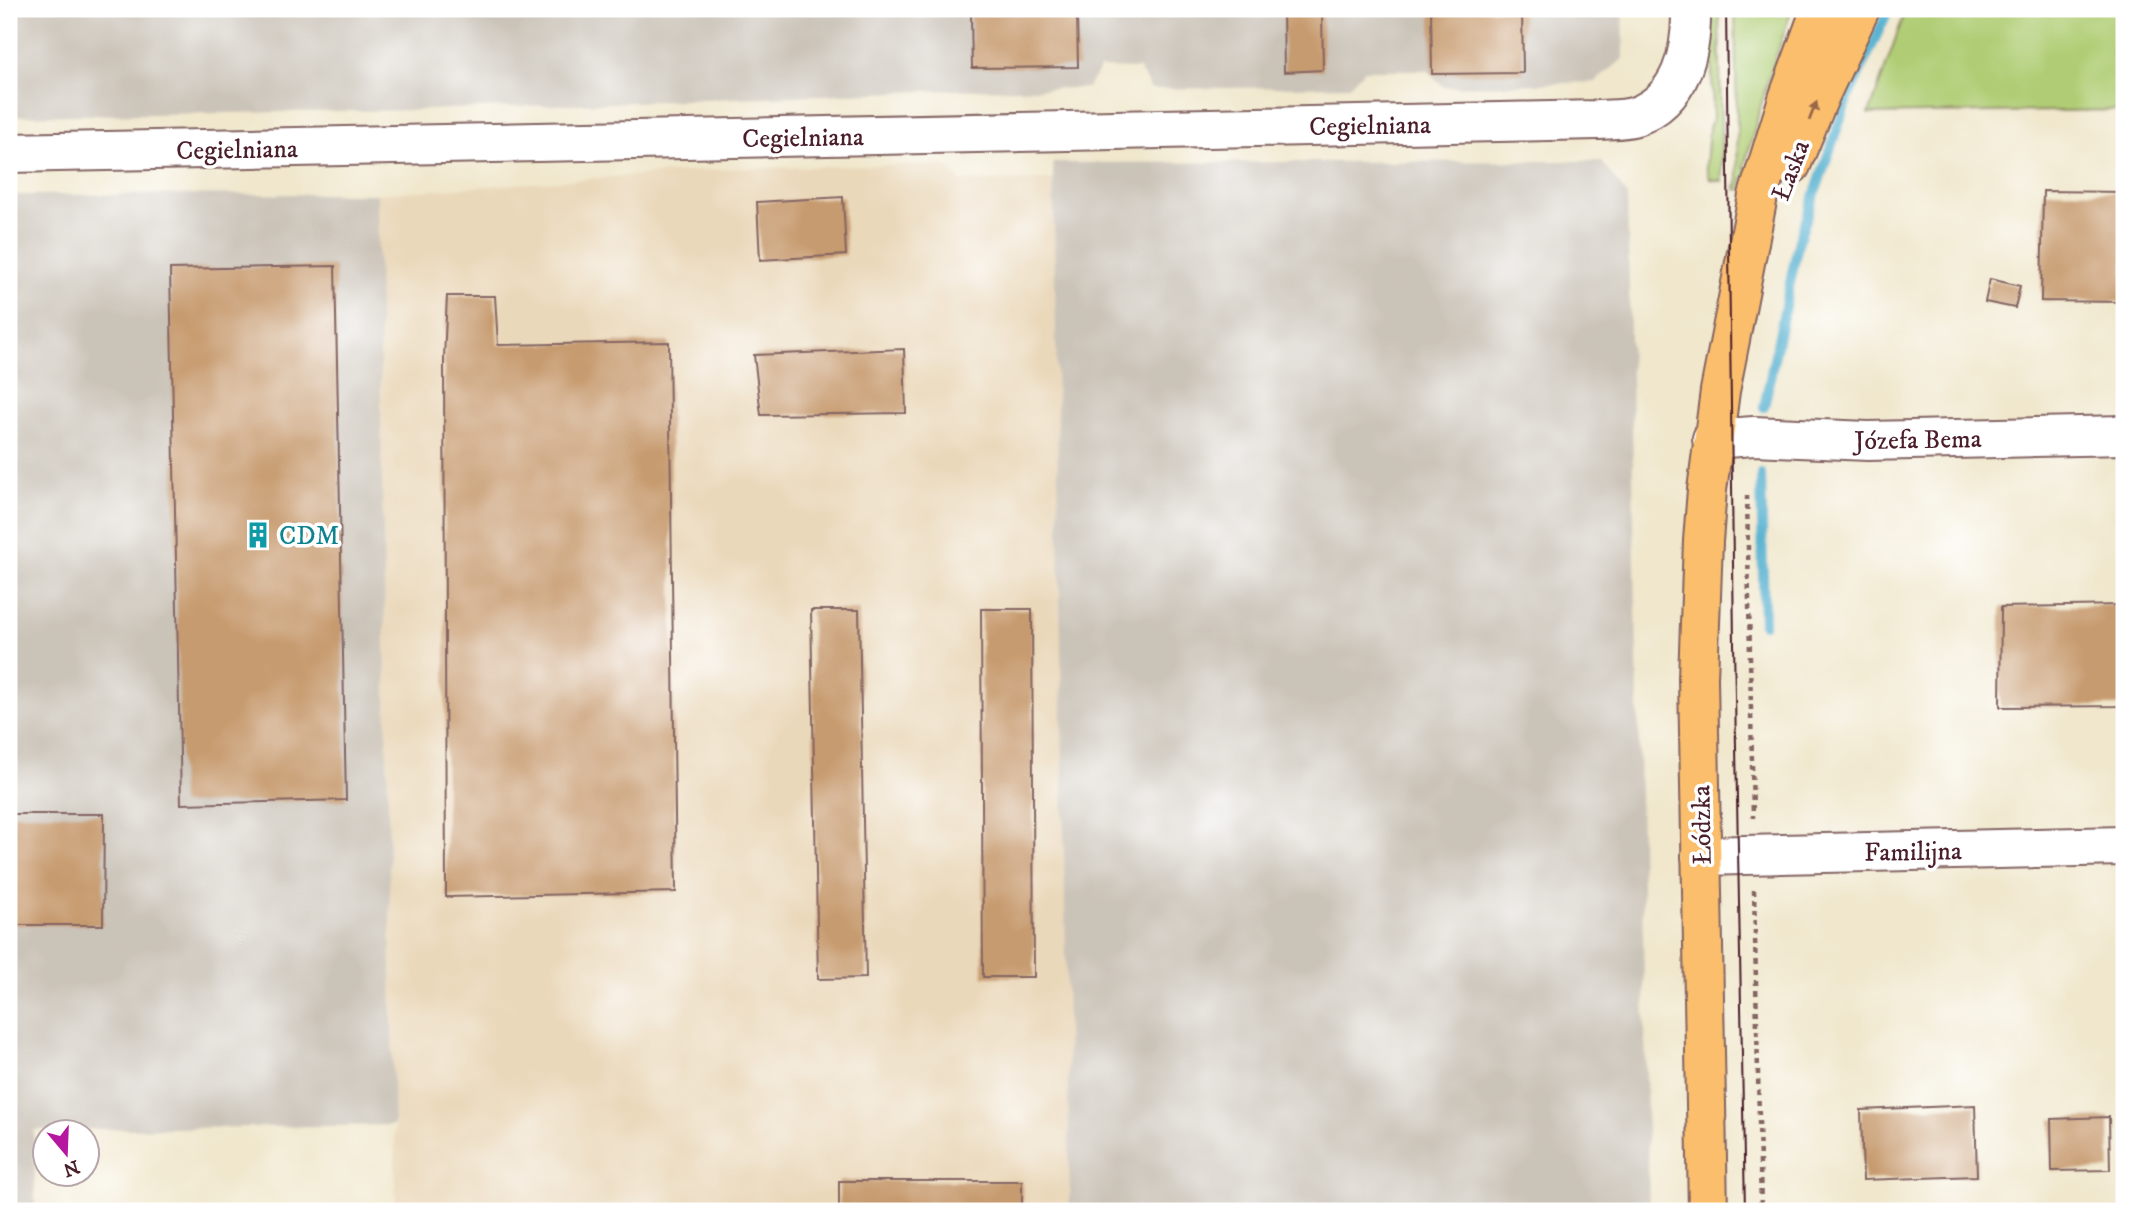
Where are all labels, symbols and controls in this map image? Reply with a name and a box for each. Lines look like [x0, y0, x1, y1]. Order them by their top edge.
one-way arrow [1808, 100, 1819, 121]
street label: Cegielniana [1309, 109, 1431, 144]
street label: Cegielniana [742, 121, 864, 156]
street label: Cegielniana [176, 133, 298, 168]
street label: Łaska [1765, 135, 1818, 206]
street label: Józefa Bema [1852, 423, 1982, 458]
building icon: CDM [243, 520, 273, 550]
place label: CDM [279, 520, 339, 553]
street label: Łódzka [1685, 785, 1720, 865]
street label: Familijna [1864, 835, 1962, 870]
north arrow [32, 1118, 102, 1188]
text: N [60, 1154, 82, 1181]

